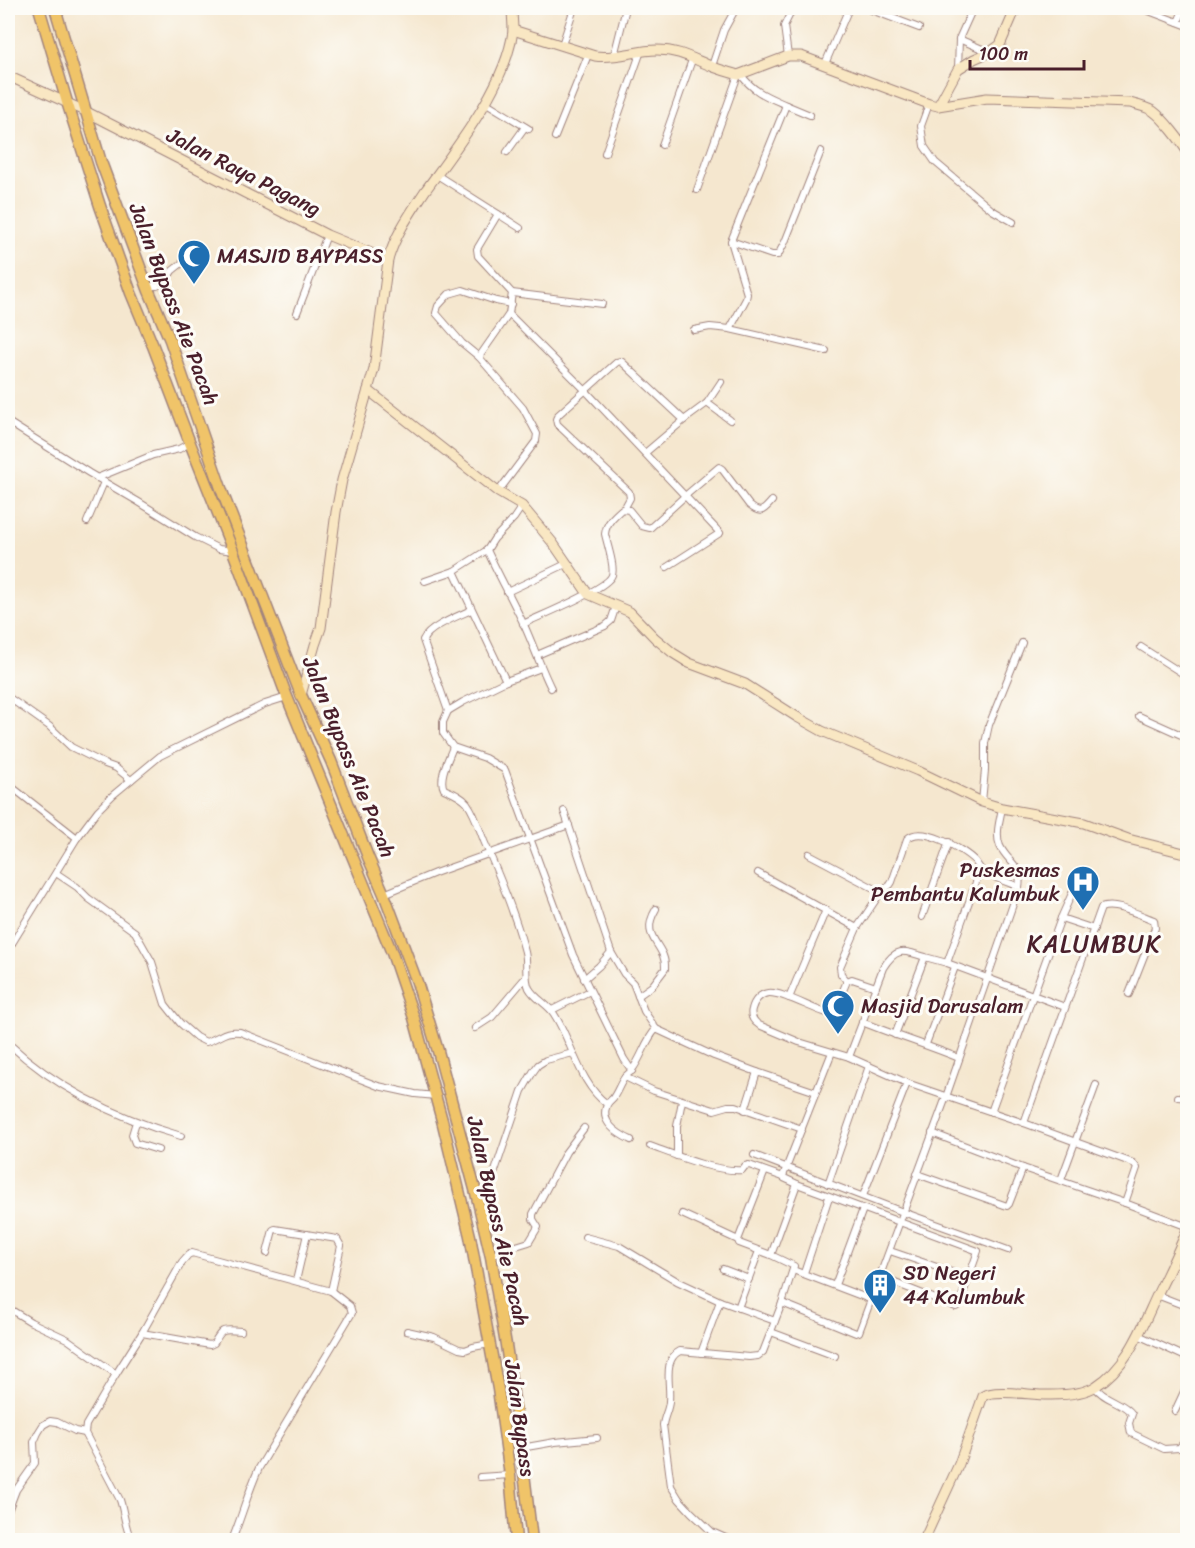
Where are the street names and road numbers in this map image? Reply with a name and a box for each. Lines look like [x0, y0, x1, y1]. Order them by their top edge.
street label: Jalan Raya Pagang [159, 116, 328, 227]
street label: Jalan Bypass Aie Pacah [117, 196, 230, 411]
street label: Jalan Bypass Aie Pacah [291, 650, 407, 864]
street label: Jalan Bypass Aie Pacah [455, 1111, 541, 1330]
street label: Jalan Bypass [493, 1356, 547, 1479]

